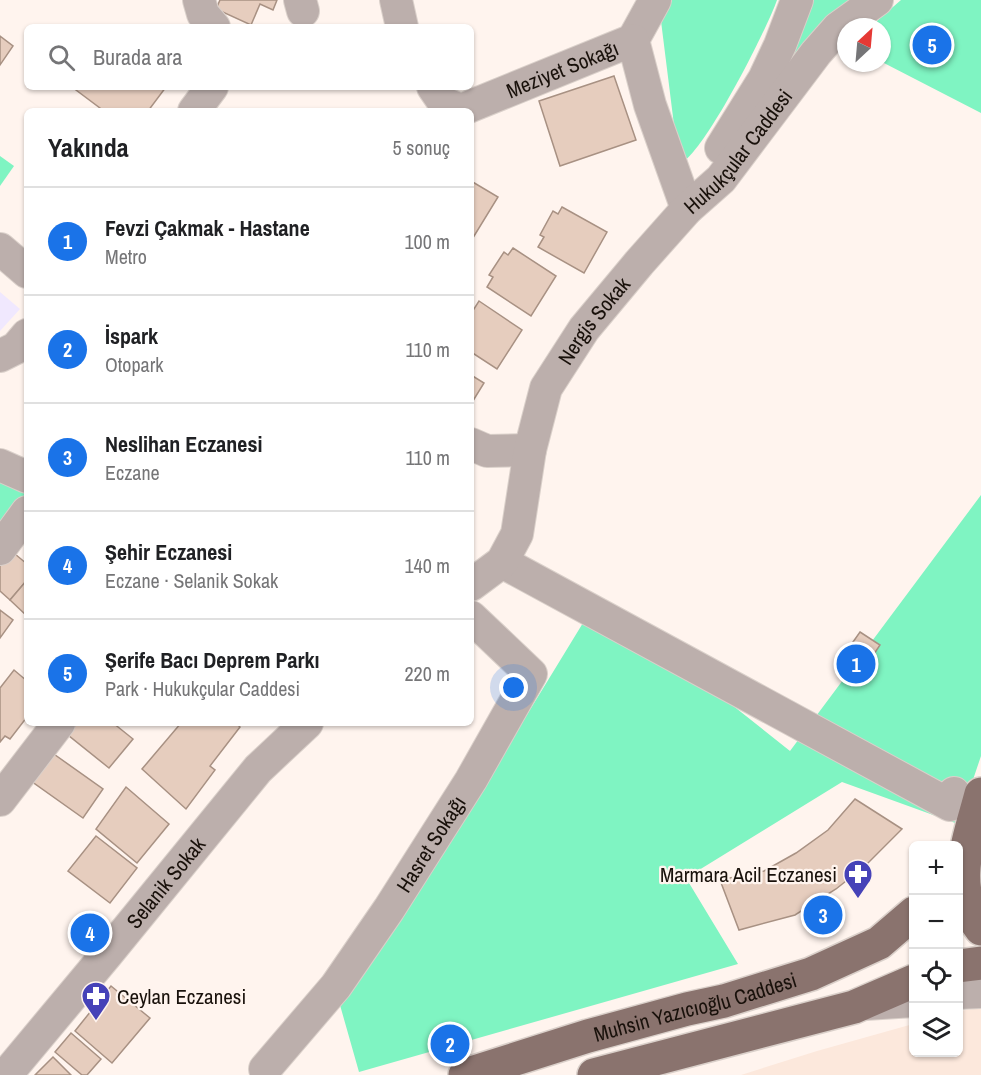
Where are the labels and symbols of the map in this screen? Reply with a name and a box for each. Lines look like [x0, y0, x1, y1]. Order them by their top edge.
north arrow [837, 18, 891, 72]
pin: 5 [912, 22, 952, 68]
street label: Meziyet Sokağı [502, 33, 623, 105]
street label: Hukukçular Caddesi [677, 83, 798, 220]
street label: Nergis Sokak [551, 270, 636, 370]
pin: 1 [836, 642, 876, 686]
your location [499, 673, 528, 702]
street label: Hasret Sokağı [389, 790, 472, 898]
street label: Selanik Sokak [119, 830, 212, 934]
pharmacy icon: Marmara Acil Eczanesi [842, 858, 874, 900]
place label: Marmara Acil Eczanesi [660, 860, 837, 889]
pin: 3 [804, 892, 842, 938]
pin: 4 [70, 910, 110, 956]
street label: Muhsin Yazıcıoğlu Caddesi [590, 965, 800, 1048]
pharmacy icon: Ceylan Eczanesi [80, 980, 112, 1022]
place label: Ceylan Eczanesi [117, 982, 246, 1011]
pin: 2 [430, 1022, 470, 1066]

